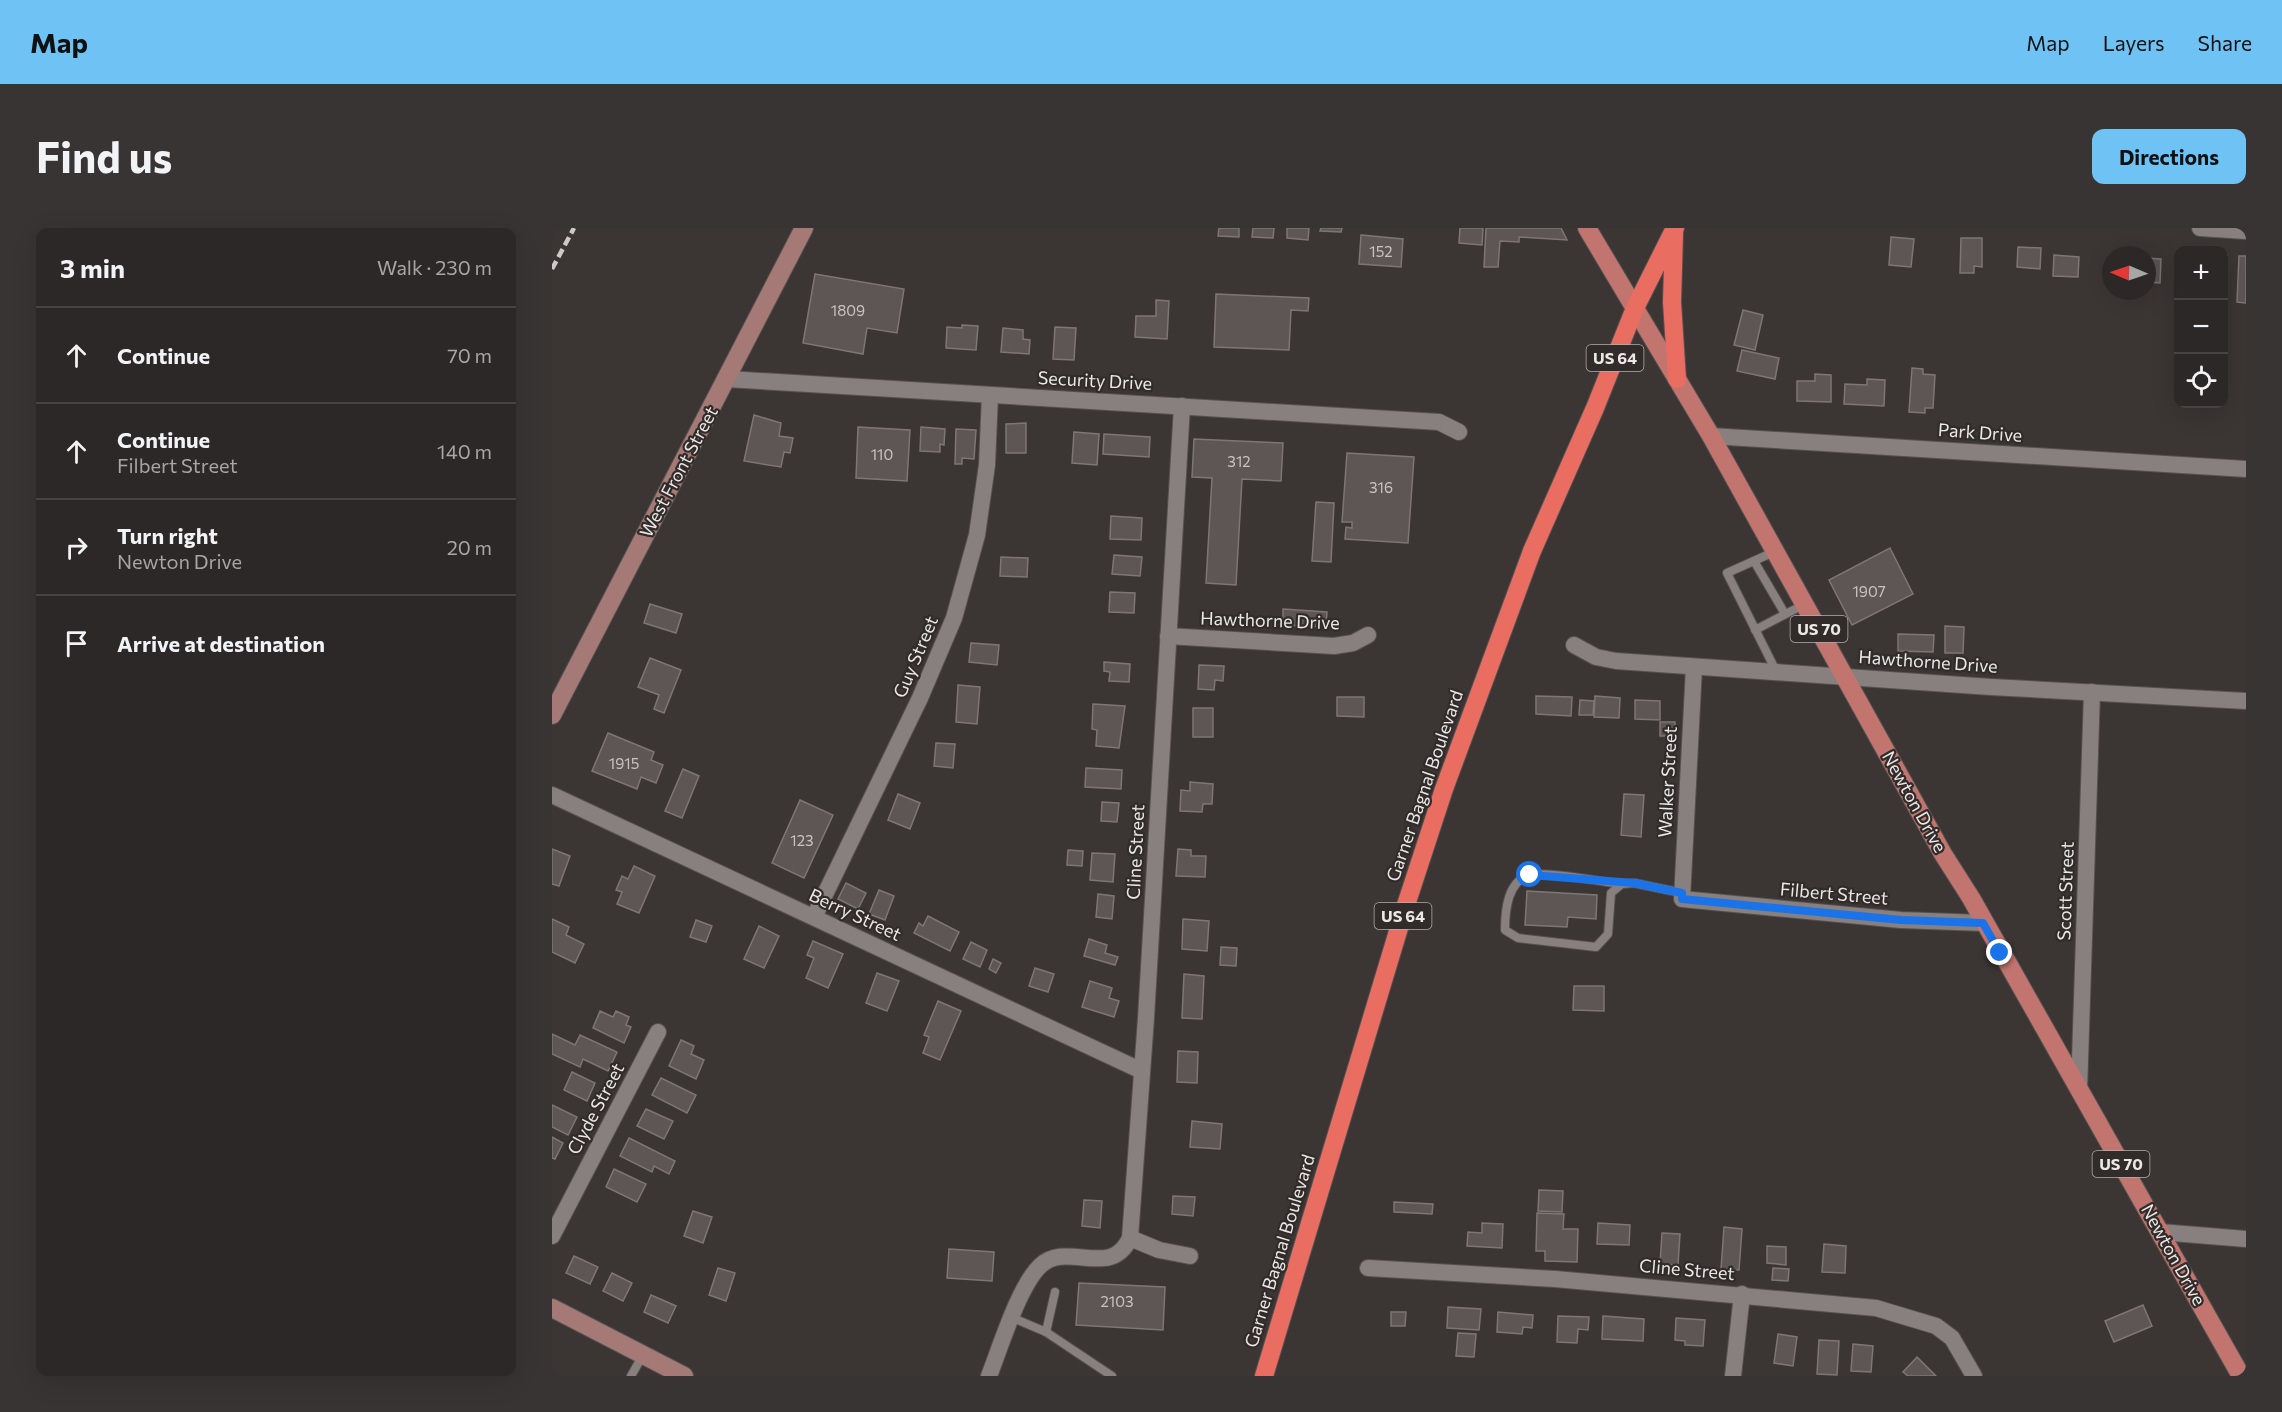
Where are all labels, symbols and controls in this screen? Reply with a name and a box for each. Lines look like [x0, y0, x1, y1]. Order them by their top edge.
text: Map [30, 25, 88, 59]
text: Map [2026, 30, 2070, 55]
text: Layers [2103, 30, 2165, 55]
text: Share [2198, 30, 2252, 55]
button: Directions [2092, 129, 2246, 184]
text: Find us [36, 130, 172, 182]
house number: 152 [1369, 242, 1393, 260]
north arrow [2102, 246, 2156, 300]
map controls [2174, 246, 2228, 408]
button: + [2174, 246, 2228, 300]
text: 3 min [60, 252, 125, 283]
text: Walk · 230 m [377, 255, 492, 279]
button: − [2174, 300, 2228, 354]
house number: 1809 [831, 301, 865, 319]
icon: ahead [60, 339, 93, 372]
text: Continue [117, 342, 210, 369]
text: 70 m [447, 343, 492, 367]
road number: US 64 [1586, 345, 1644, 371]
button: locate [2174, 354, 2228, 408]
street label: Security Drive [1037, 366, 1153, 394]
street label: West Front Street [634, 402, 722, 541]
street label: Park Drive [1937, 418, 2023, 446]
text: Continue [117, 426, 210, 453]
icon: ahead [60, 435, 93, 468]
text: 140 m [437, 439, 492, 463]
house number: 110 [871, 445, 893, 463]
house number: 312 [1227, 452, 1251, 470]
text: Filbert Street [117, 453, 238, 477]
house number: 316 [1369, 478, 1393, 496]
text: Turn right [117, 522, 218, 549]
icon: right [60, 531, 93, 564]
text: 20 m [447, 535, 492, 559]
text: Newton Drive [117, 549, 242, 573]
house number: 1907 [1852, 582, 1886, 600]
street label: Hawthorne Drive [1200, 607, 1340, 633]
street label: Guy Street [888, 612, 942, 701]
road number: US 70 [1790, 616, 1848, 642]
icon: arrive [60, 627, 93, 660]
text: Arrive at destination [117, 630, 325, 657]
street label: Hawthorne Drive [1858, 645, 1998, 677]
street label: Garner Bagnal Boulevard [1381, 687, 1467, 884]
street label: Walker Street [1653, 726, 1681, 838]
street label: Newton Drive [1878, 747, 1952, 856]
house number: 1915 [609, 754, 639, 772]
street label: Cline Street [1122, 804, 1148, 900]
house number: 123 [790, 831, 814, 849]
street label: Scott Street [2052, 841, 2078, 941]
route start [1516, 861, 1542, 887]
street label: Filbert Street [1779, 877, 1889, 909]
street label: Berry Street [806, 883, 905, 945]
road number: US 64 [1374, 903, 1432, 929]
route end [1986, 939, 2012, 965]
street label: Clyde Street [562, 1059, 628, 1158]
street label: Garner Bagnal Boulevard [1239, 1151, 1319, 1350]
road number: US 70 [2092, 1151, 2150, 1177]
street label: Newton Drive [2137, 1200, 2211, 1309]
street label: Cline Street [1638, 1254, 1736, 1284]
house number: 2103 [1100, 1292, 1134, 1310]

